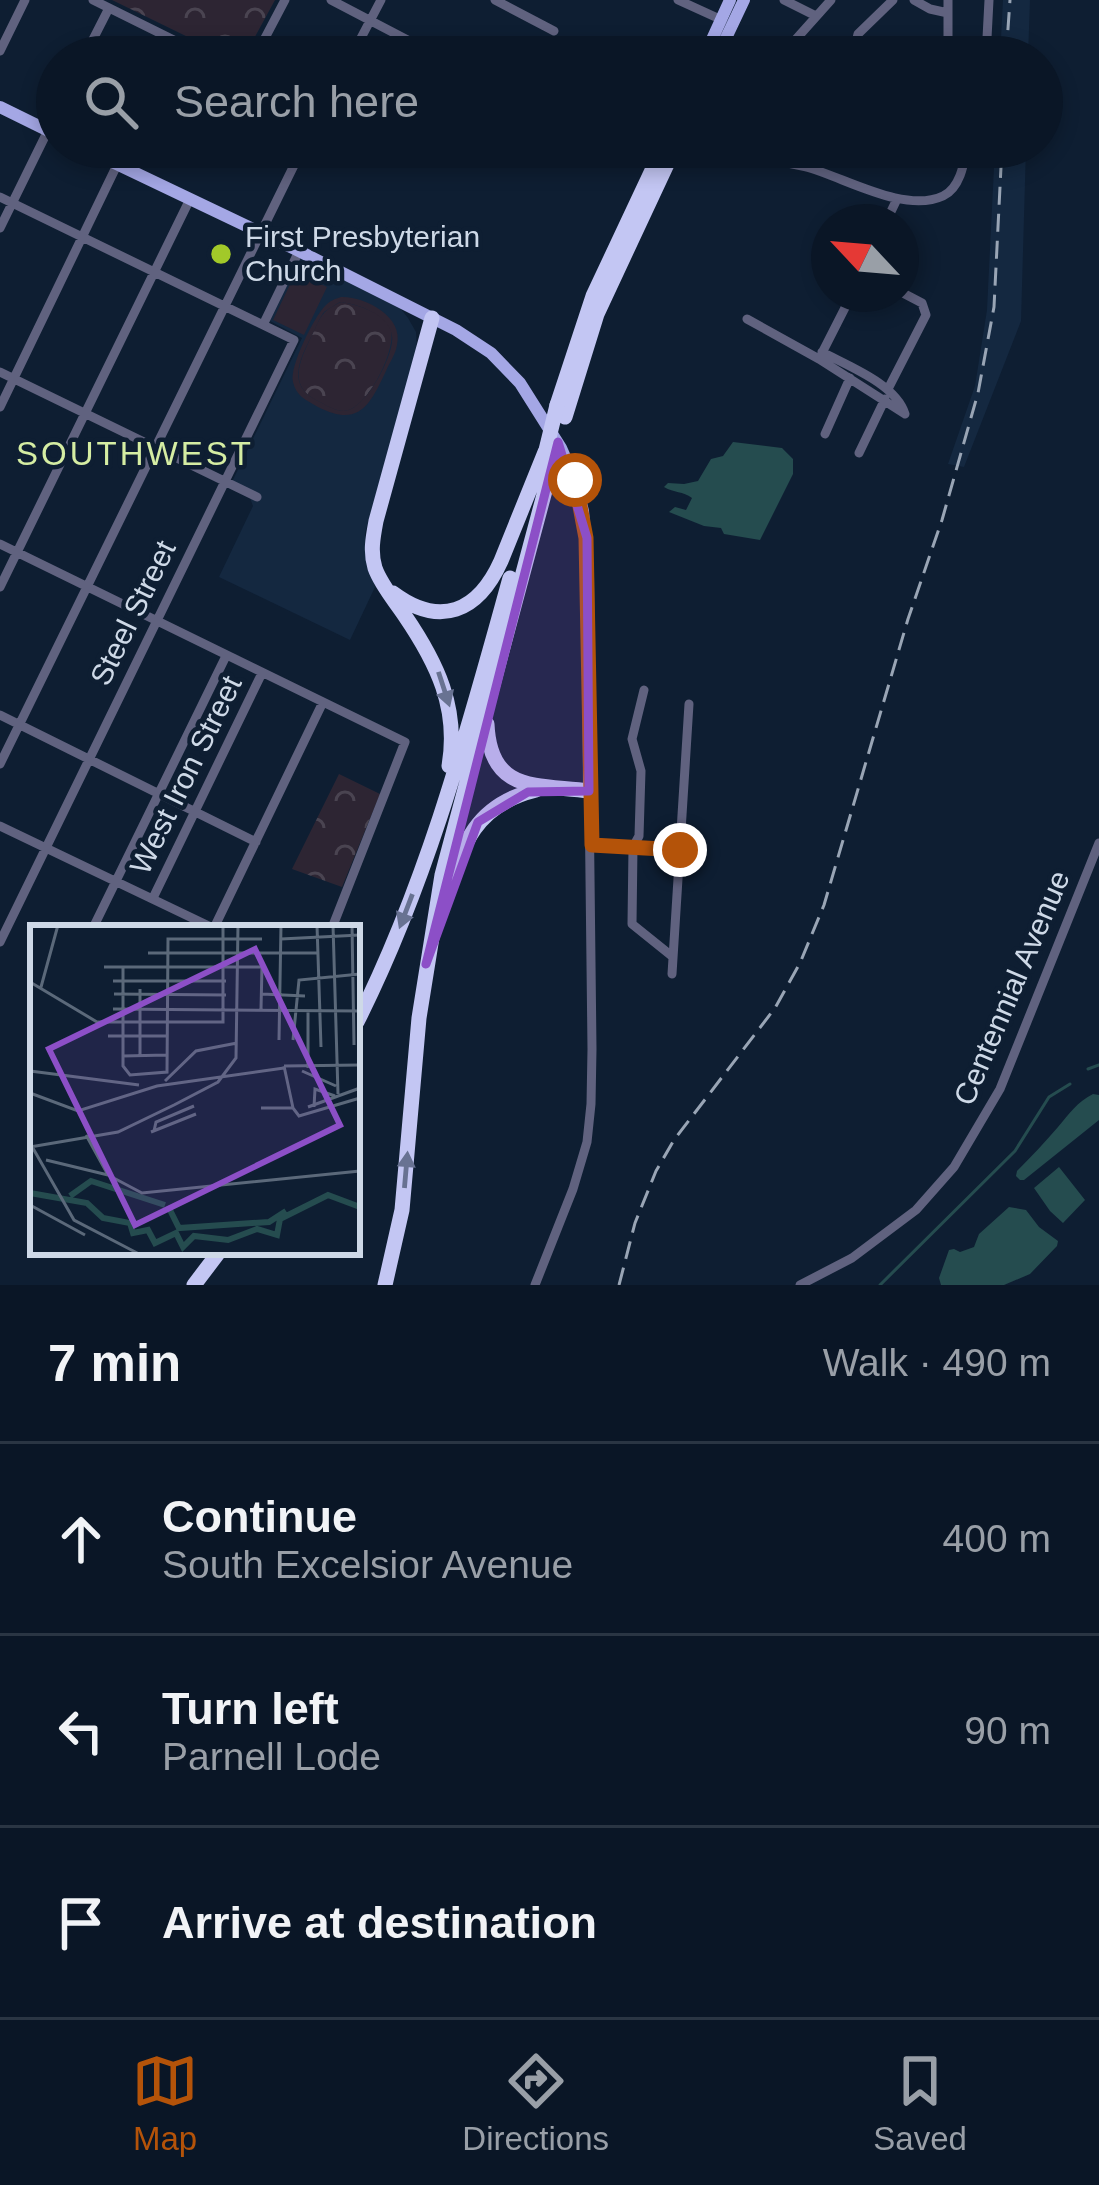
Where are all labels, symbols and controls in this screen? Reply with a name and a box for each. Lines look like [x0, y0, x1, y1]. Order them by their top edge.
search box [36, 36, 1063, 168]
icon: search [78, 69, 144, 135]
text: Search here [174, 76, 419, 127]
north arrow [811, 204, 919, 312]
place label: First Presbyterian Church [245, 220, 480, 287]
marker: First Presbyterian Church [208, 241, 234, 267]
district label: SOUTHWEST [16, 435, 254, 472]
route start [548, 453, 602, 507]
street label: Steel Street [83, 535, 182, 690]
street label: West Iron Street [123, 670, 248, 879]
one-way arrow [436, 672, 455, 708]
route end [653, 823, 707, 877]
street label: Centennial Avenue [947, 866, 1076, 1110]
one-way arrow [396, 893, 415, 929]
inset map [30, 925, 360, 1255]
one-way arrow [397, 1151, 416, 1188]
text: 7 min [48, 1335, 181, 1392]
text: Walk · 490 m [823, 1341, 1051, 1384]
text: Continue [162, 1491, 357, 1542]
icon: ahead [48, 1506, 114, 1572]
text: 400 m [943, 1517, 1051, 1560]
text: South Excelsior Avenue [162, 1543, 573, 1586]
text: Turn left [162, 1683, 339, 1734]
icon: left [48, 1698, 114, 1764]
text: 90 m [964, 1709, 1051, 1752]
text: Parnell Lode [162, 1735, 381, 1778]
icon: arrive [48, 1890, 114, 1956]
text: Arrive at destination [162, 1897, 597, 1948]
tab: Map [132, 2048, 198, 2158]
tab: Directions [462, 2048, 609, 2158]
tab: Saved [873, 2048, 967, 2158]

